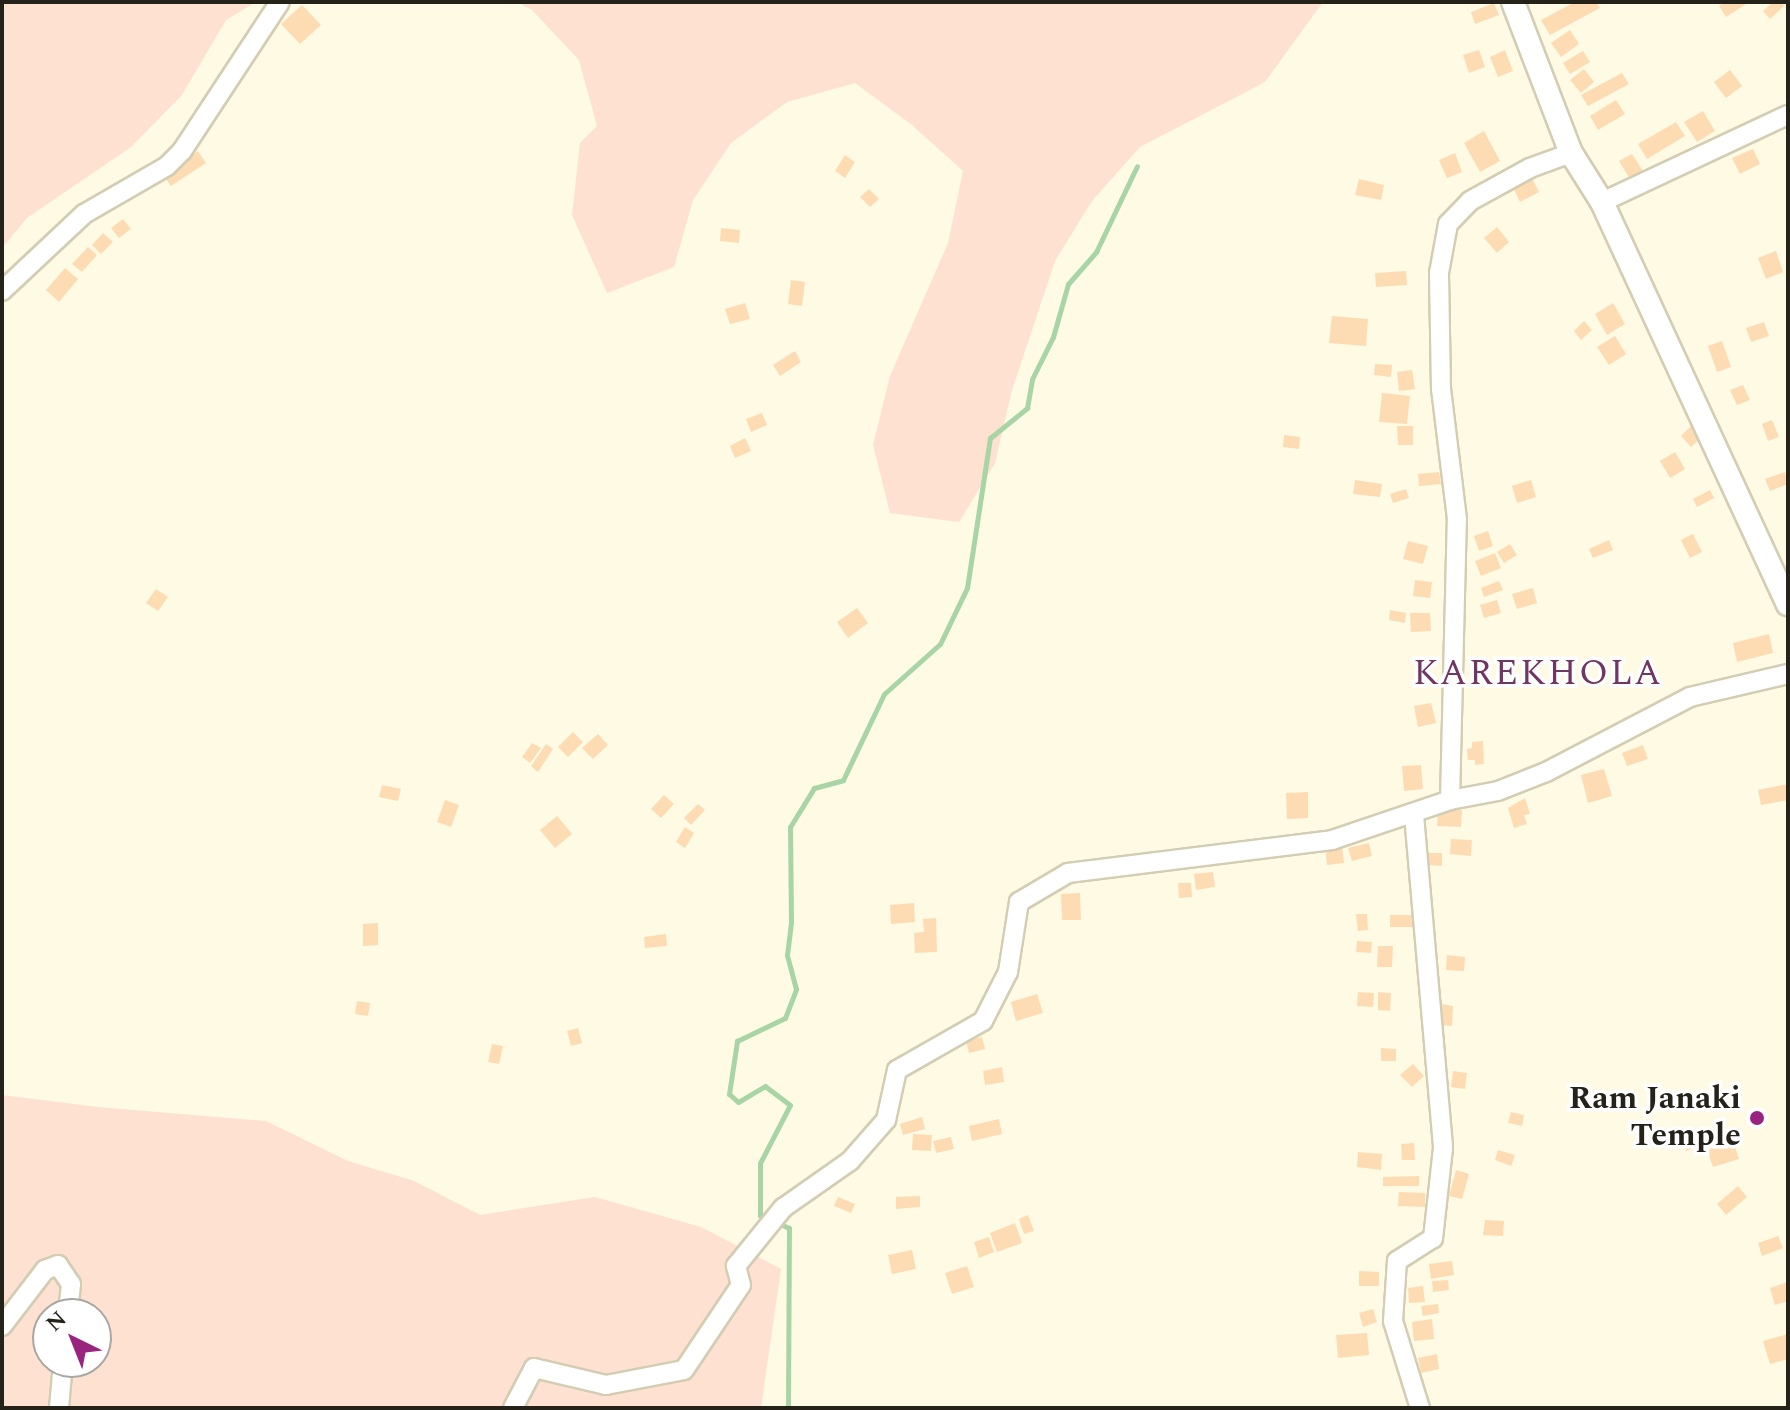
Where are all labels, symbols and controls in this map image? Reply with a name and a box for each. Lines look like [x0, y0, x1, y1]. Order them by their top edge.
district label: KAREKHOLA [1413, 652, 1663, 696]
place label: Ram Janaki Temple [1569, 1081, 1741, 1156]
marker: Ram Janaki Temple [1748, 1109, 1766, 1127]
north arrow [32, 1298, 112, 1378]
text: N [39, 1303, 74, 1340]

